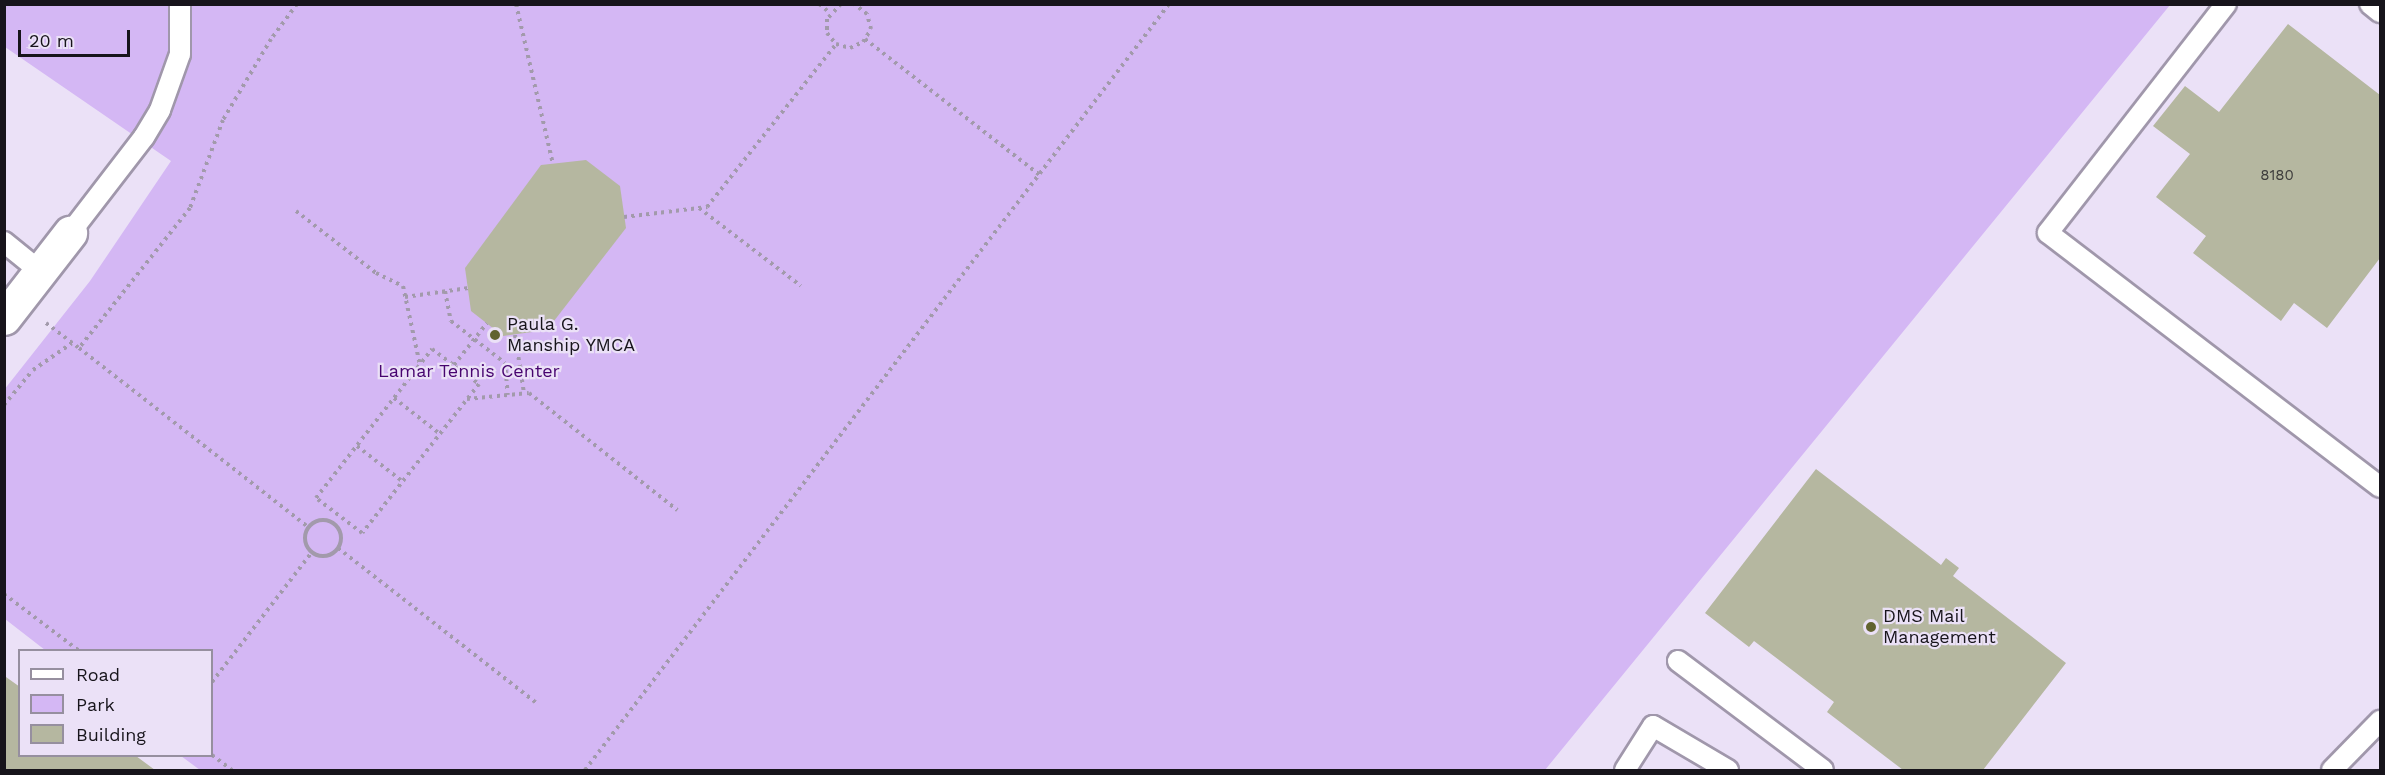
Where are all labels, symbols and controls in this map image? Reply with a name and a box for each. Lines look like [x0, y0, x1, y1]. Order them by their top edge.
scale bar [21, 18, 134, 56]
text: 20 m [29, 30, 74, 51]
house number: 8180 [2260, 167, 2294, 185]
place label: Paula G. Manship YMCA [507, 314, 636, 356]
marker: Paula G. Manship YMCA [488, 328, 502, 342]
park label: Lamar Tennis Center [378, 360, 560, 382]
place label: DMS Mail Management [1883, 606, 1996, 648]
marker: DMS Mail Management [1864, 620, 1878, 634]
legend [18, 649, 213, 757]
text: Road [76, 664, 120, 685]
text: Park [76, 694, 115, 715]
text: Building [76, 724, 146, 745]

